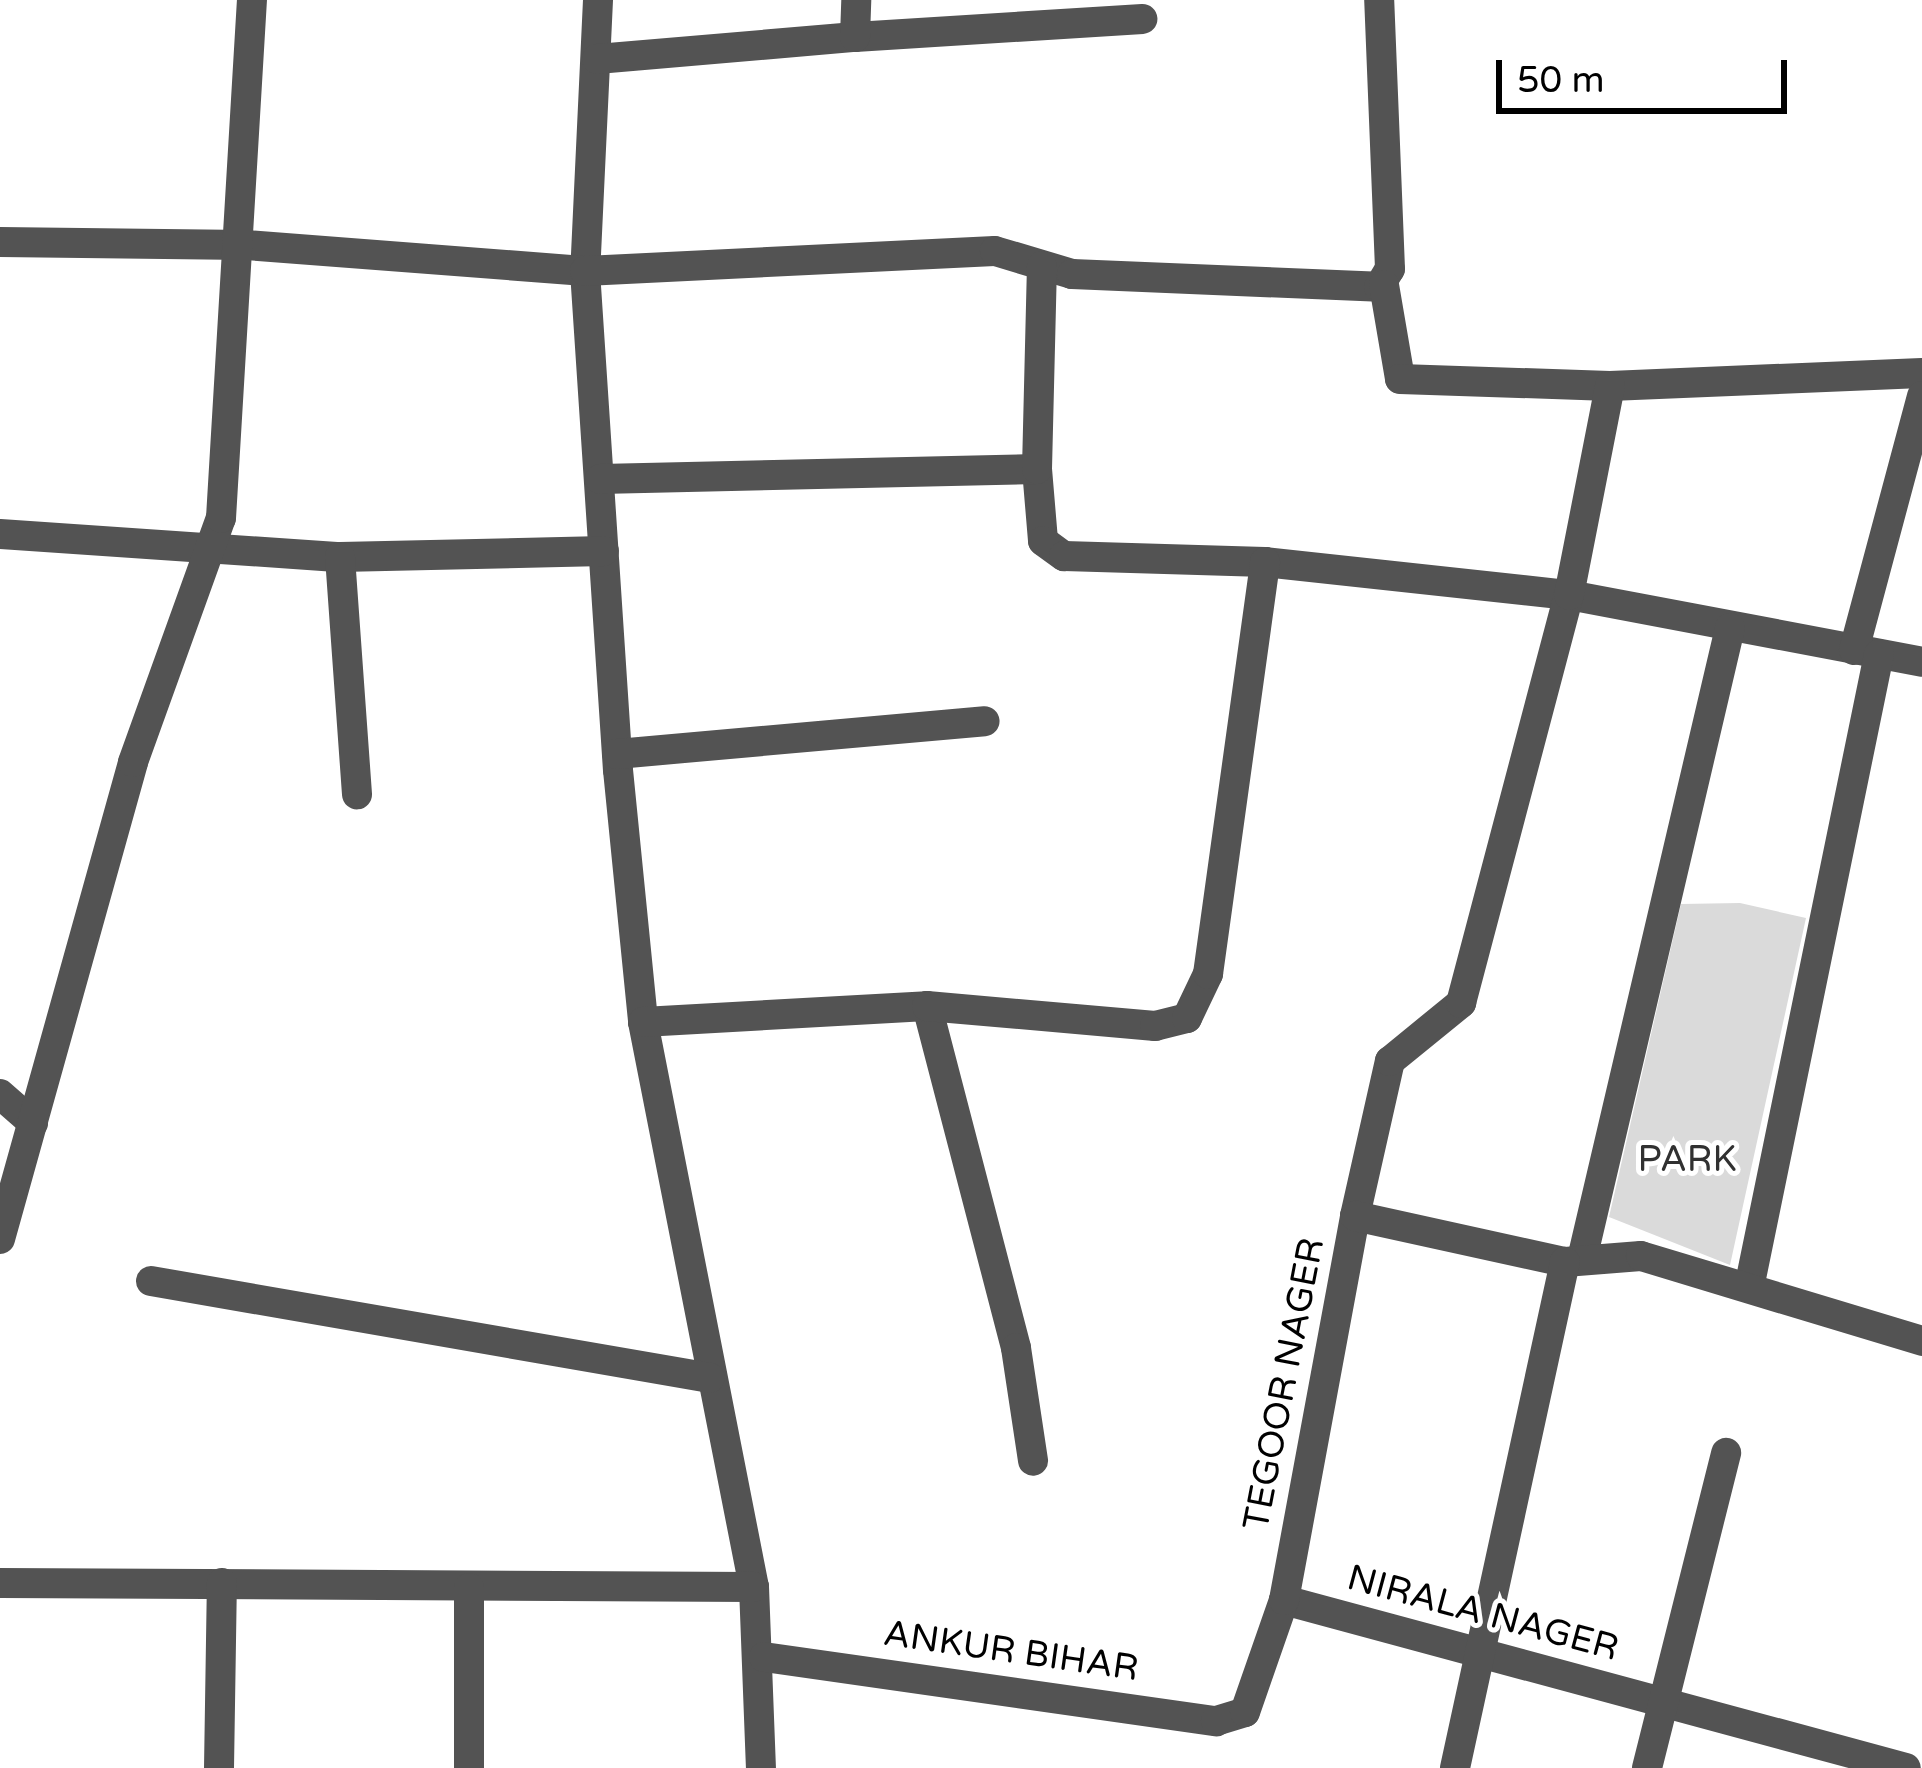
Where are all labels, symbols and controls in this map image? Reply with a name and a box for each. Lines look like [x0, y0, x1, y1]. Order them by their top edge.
scale bar [1502, 36, 1793, 110]
text: 50 m [1517, 59, 1605, 102]
park label: PARK [1637, 1138, 1737, 1182]
street label: TEGOOR NAGER [1235, 1234, 1333, 1534]
street label: NIRALA NAGER [1343, 1556, 1623, 1670]
street label: ANKUR BIHAR [881, 1612, 1141, 1690]

